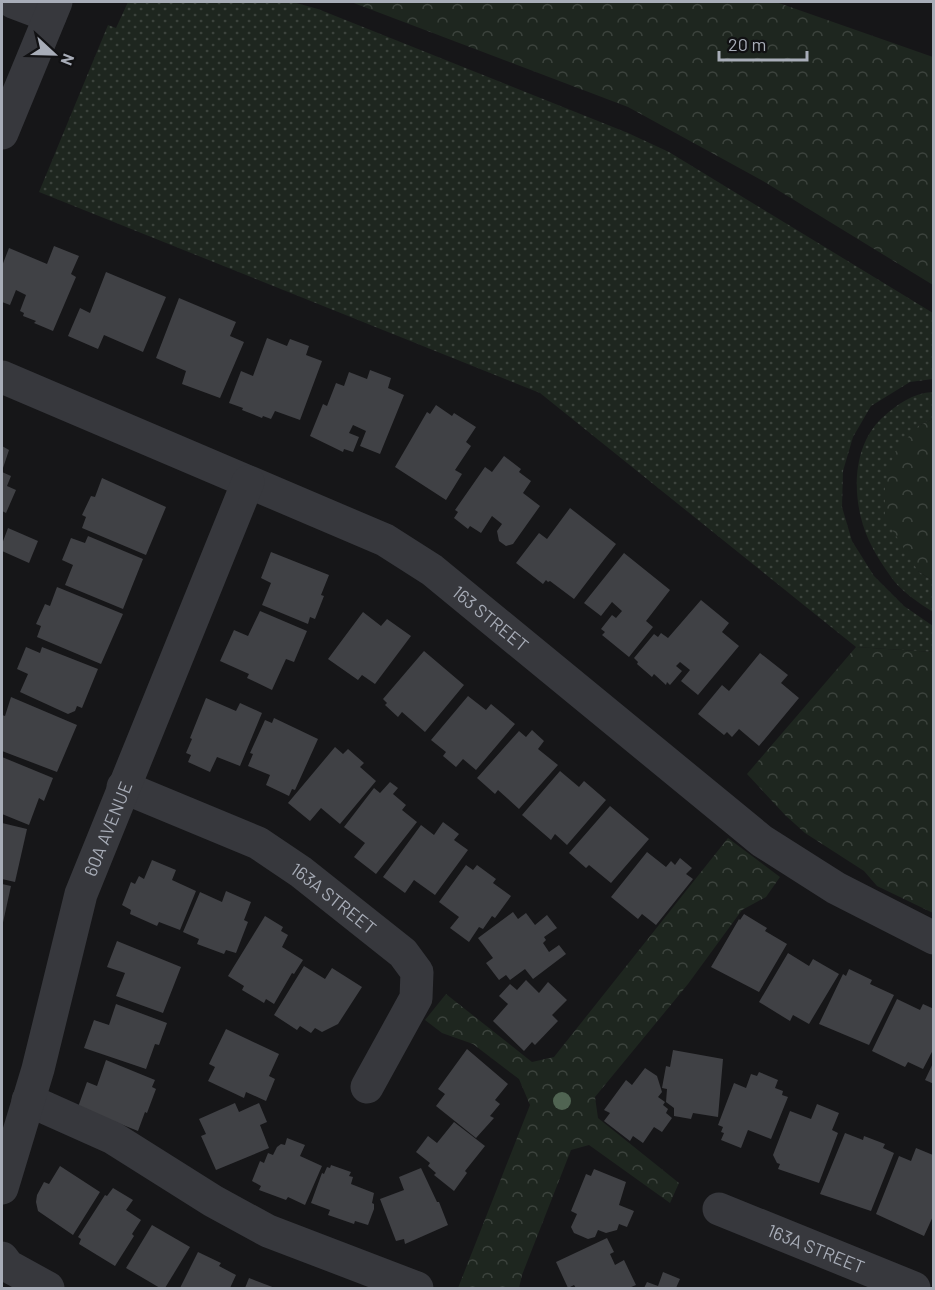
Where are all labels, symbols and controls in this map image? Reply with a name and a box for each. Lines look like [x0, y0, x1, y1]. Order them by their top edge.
north arrow [24, 24, 84, 84]
scale bar [719, 24, 808, 62]
text: 20 m [728, 33, 766, 55]
text: N [58, 51, 79, 68]
street label: 163 STREET [448, 581, 533, 656]
street label: 60A AVENUE [78, 778, 136, 879]
street label: 163A STREET [287, 858, 381, 939]
street label: 163A STREET [765, 1219, 868, 1278]

